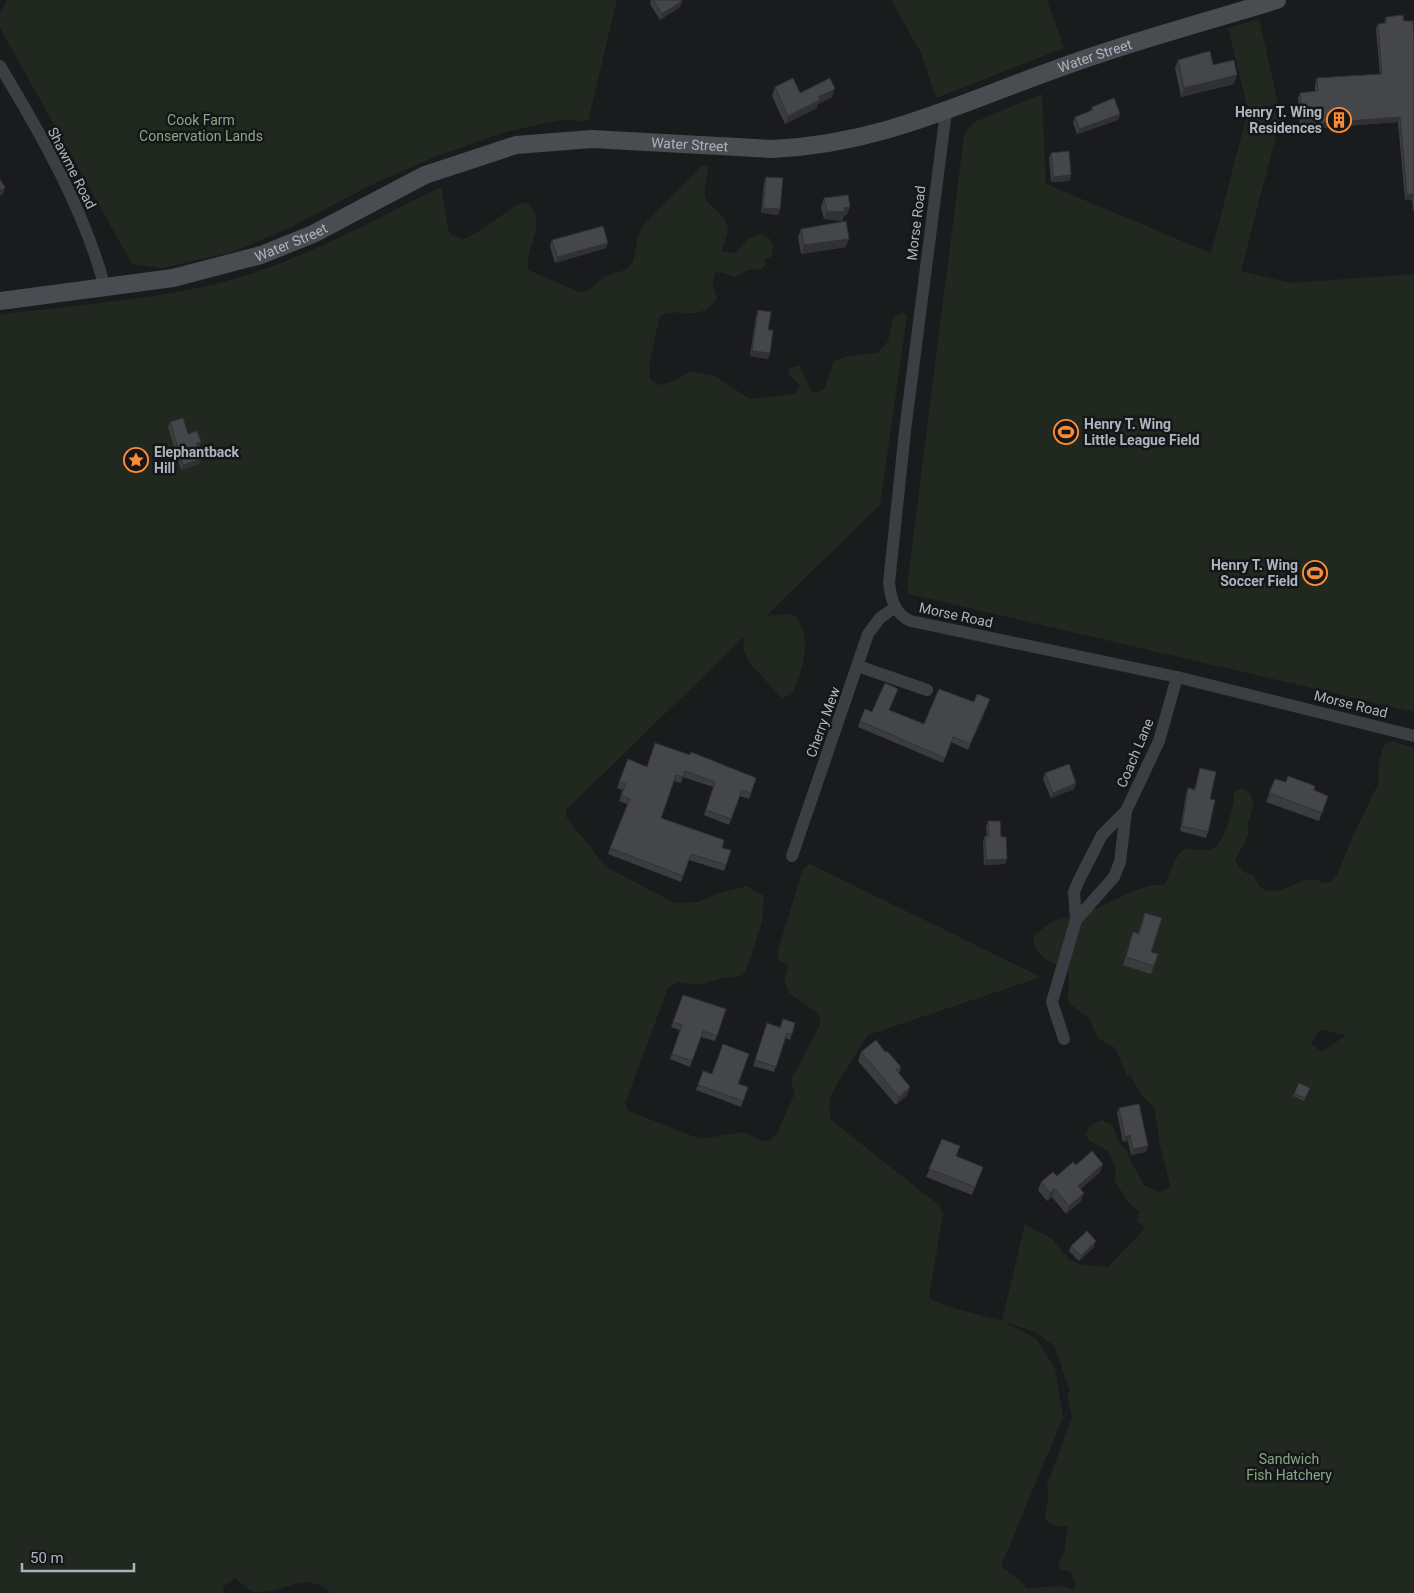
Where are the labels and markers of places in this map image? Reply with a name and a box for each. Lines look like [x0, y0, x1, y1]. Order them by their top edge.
place label: Henry T. Wing Residences [1235, 104, 1322, 136]
building icon: Henry T. Wing Residences [1326, 107, 1352, 133]
place label: Henry T. Wing Little League Field [1084, 416, 1200, 448]
sports icon: Henry T. Wing Little League Field [1053, 419, 1079, 445]
place label: Elephantback Hill [154, 444, 240, 476]
place icon: Elephantback Hill [123, 447, 149, 473]
place label: Henry T. Wing Soccer Field [1211, 557, 1298, 589]
sports icon: Henry T. Wing Soccer Field [1302, 560, 1328, 586]

